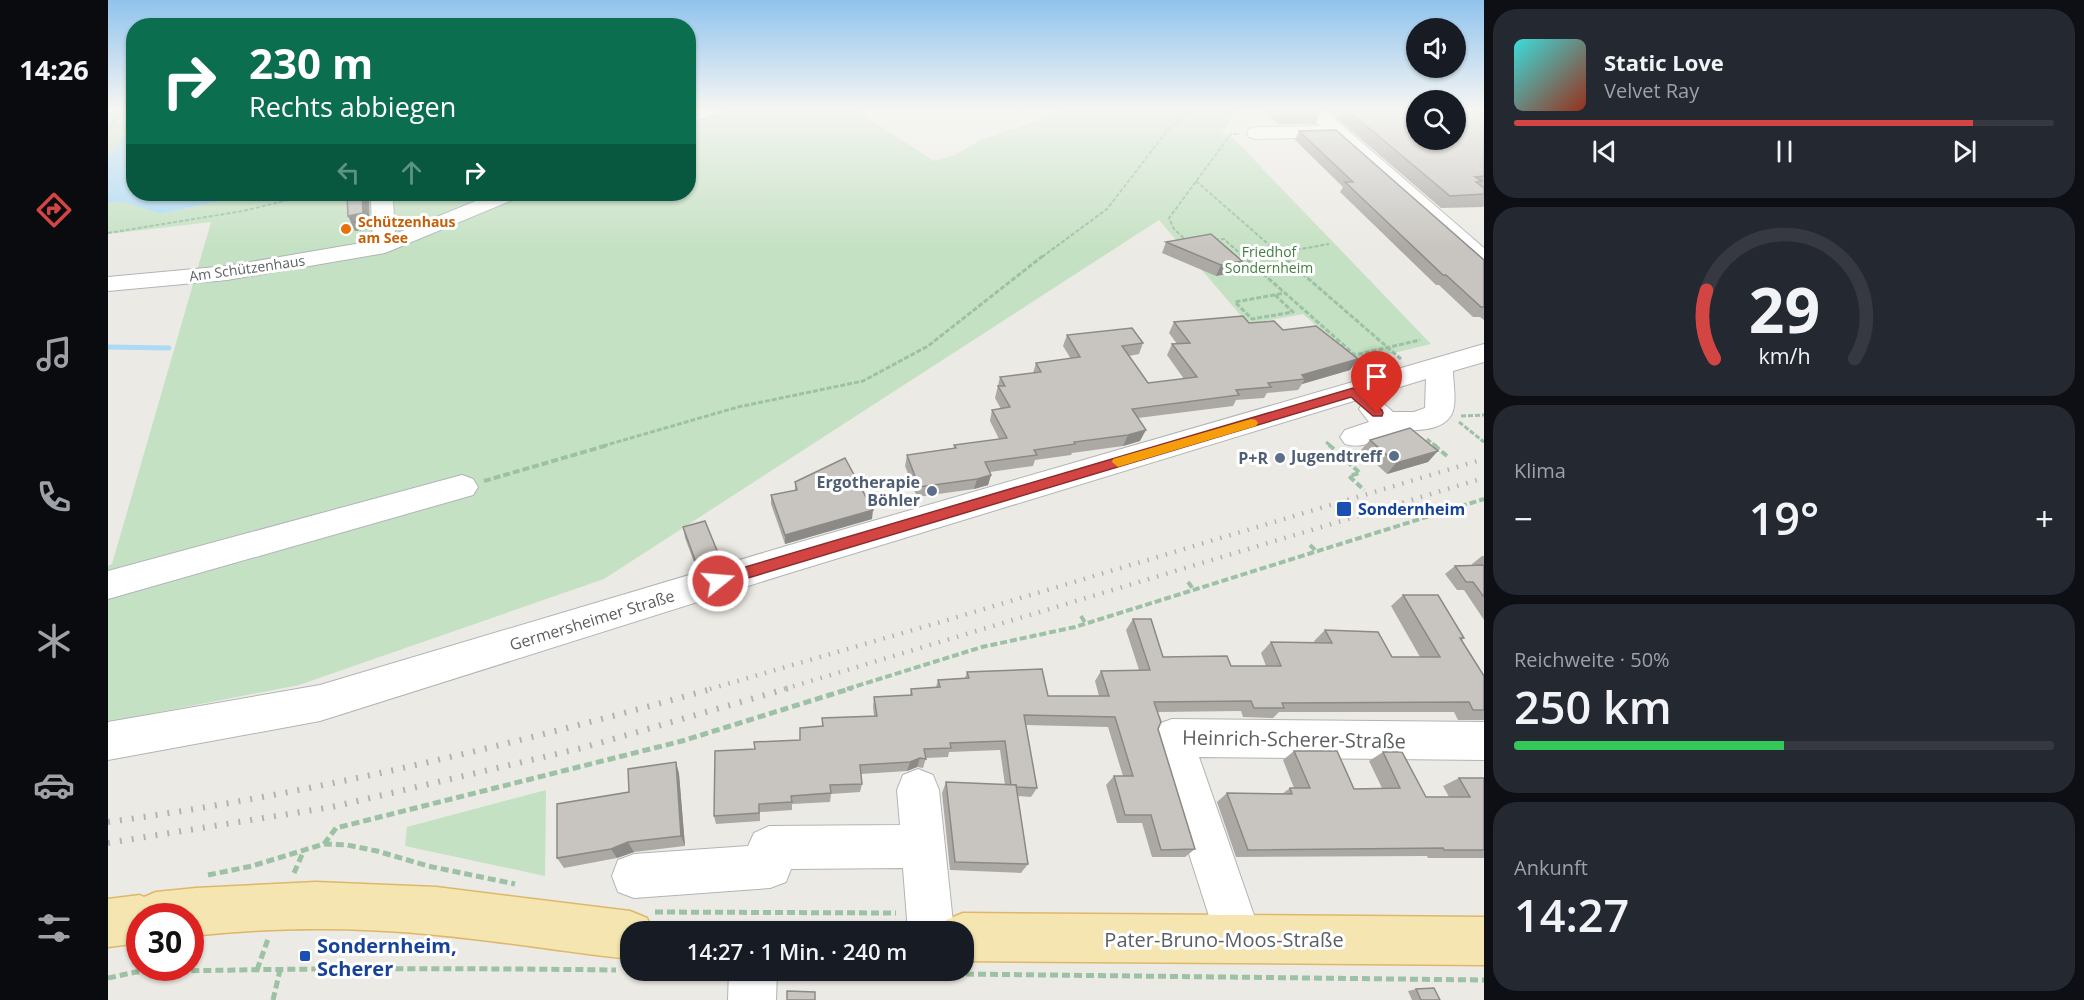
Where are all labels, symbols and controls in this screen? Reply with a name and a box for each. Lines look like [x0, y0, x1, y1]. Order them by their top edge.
map controls [1406, 18, 1466, 150]
button: sound [1406, 18, 1466, 78]
text: 230 m [249, 34, 373, 91]
icon: right [150, 42, 228, 120]
text: Static Love [1604, 47, 1724, 77]
text: 14:26 [19, 51, 89, 88]
text: Velvet Ray [1604, 77, 1699, 104]
text: Rechts abbiegen [249, 88, 456, 125]
button: search [1406, 90, 1466, 150]
icon: previous [1588, 135, 1621, 168]
icon: pause [1768, 135, 1801, 168]
icon: next [1948, 135, 1981, 168]
icon: left [332, 156, 365, 189]
icon: ahead [395, 156, 428, 189]
icon: right [458, 156, 491, 189]
icon: directions [33, 189, 75, 231]
place label: Schützenhaus am See [358, 212, 456, 247]
marker: Schützenhaus am See [339, 222, 353, 236]
park label: Friedhof Sondernheim [1225, 242, 1313, 277]
street label: Am Schützenhaus [188, 250, 306, 286]
text: 29 [1748, 266, 1820, 351]
icon: music [33, 333, 75, 375]
text: km/h [1758, 341, 1810, 370]
pin [1351, 351, 1402, 413]
icon: arrive [1360, 360, 1393, 393]
place label: Jugendtreff [1289, 445, 1384, 467]
place label: P+R [1238, 447, 1268, 469]
marker: Jugendtreff [1387, 449, 1401, 463]
marker: P+R [1273, 451, 1287, 465]
text: Klima [1514, 457, 1566, 484]
place label: Ergotherapie Böhler [817, 471, 920, 511]
icon: phone [33, 476, 75, 518]
marker: Ergotherapie Böhler [925, 484, 939, 498]
text: 19° [1749, 487, 1819, 548]
text: − [1514, 496, 1533, 541]
text: + [2035, 496, 2054, 541]
place label: Sondernheim [1358, 498, 1465, 520]
marker: Sondernheim [1335, 500, 1353, 518]
position arrow [686, 549, 750, 613]
street label: Germersheimer Straße [507, 584, 677, 656]
icon: climate [33, 620, 75, 662]
text: Reichweite · 50% [1514, 646, 1670, 673]
text: 250 km [1514, 676, 1672, 737]
street label: Heinrich-Scherer-Straße [1182, 724, 1406, 754]
icon: car [33, 764, 75, 806]
text: Ankunft [1514, 854, 1588, 881]
text: 14:27 [1514, 884, 1629, 945]
speed limit sign: 30 [126, 903, 204, 981]
icon: filters [33, 907, 75, 949]
street label: Pater-Bruno-Moos-Straße [1104, 926, 1344, 953]
place label: Sondernheim, Scherer [317, 932, 457, 982]
text: 14:27 · 1 Min. · 240 m [687, 936, 907, 966]
marker: Sondernheim, Scherer [298, 949, 312, 963]

